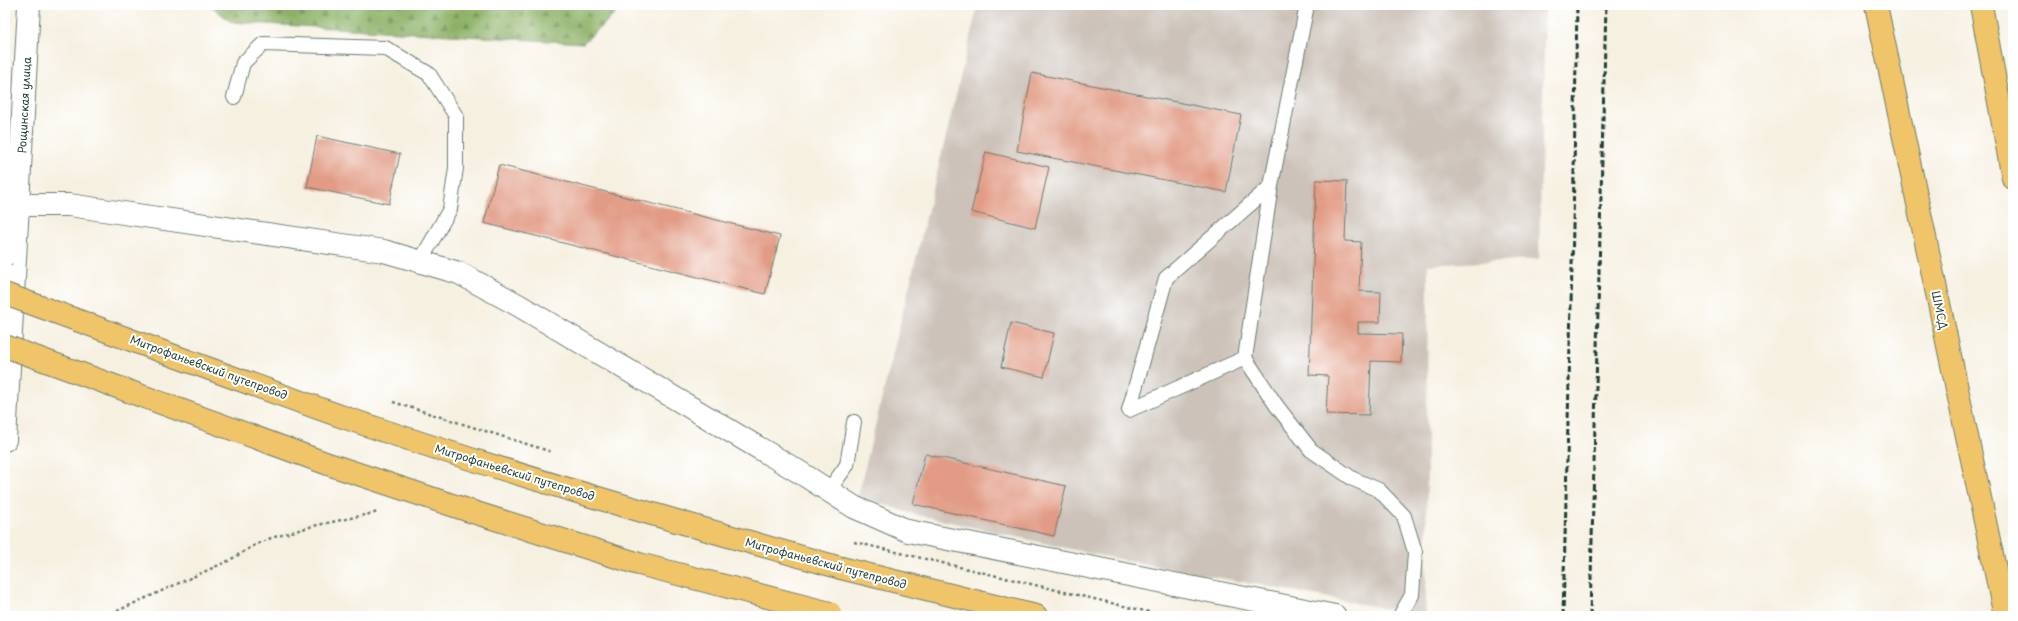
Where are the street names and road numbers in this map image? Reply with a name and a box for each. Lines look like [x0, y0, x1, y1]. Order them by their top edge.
street label: Рощинская улица [13, 56, 35, 154]
street label: ШМСД [1928, 289, 1952, 331]
street label: Митрофаньевский путепровод [128, 331, 290, 403]
street label: Митрофаньевский путепровод [433, 440, 597, 504]
street label: Митрофаньевский путепровод [743, 533, 909, 593]

